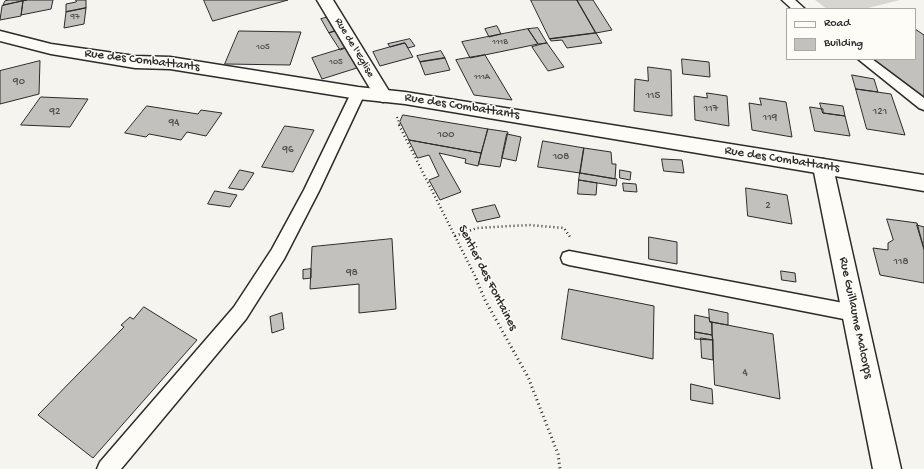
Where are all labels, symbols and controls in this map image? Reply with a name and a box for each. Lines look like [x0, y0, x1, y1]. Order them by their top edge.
legend [786, 8, 916, 60]
house number: 97 [70, 13, 80, 23]
street label: Rue de l'Eglise [331, 16, 377, 80]
text: Road [824, 17, 850, 31]
text: Building [824, 37, 863, 51]
house number: 111B [492, 38, 508, 48]
house number: 105 [256, 43, 270, 53]
street label: Rue des Combattants [83, 46, 201, 76]
house number: 105 [329, 58, 343, 68]
house number: 111A [474, 73, 490, 83]
house number: 90 [13, 75, 25, 89]
house number: 115 [646, 89, 660, 103]
street label: Rue des Combattants [403, 90, 521, 124]
house number: 117 [704, 102, 718, 116]
house number: 92 [50, 105, 60, 119]
house number: 121 [873, 105, 887, 119]
house number: 119 [763, 111, 777, 125]
house number: 94 [169, 116, 179, 130]
house number: 100 [438, 128, 454, 142]
house number: 96 [282, 143, 294, 157]
street label: Rue des Combattants [723, 143, 841, 177]
house number: 108 [553, 150, 569, 164]
house number: 2 [765, 199, 771, 213]
street label: Sentier des Fontaines [454, 223, 520, 333]
house number: 118 [894, 255, 908, 269]
street label: Rue Guillaume Malcorps [834, 256, 876, 380]
house number: 98 [346, 266, 358, 280]
house number: 4 [742, 366, 748, 380]

